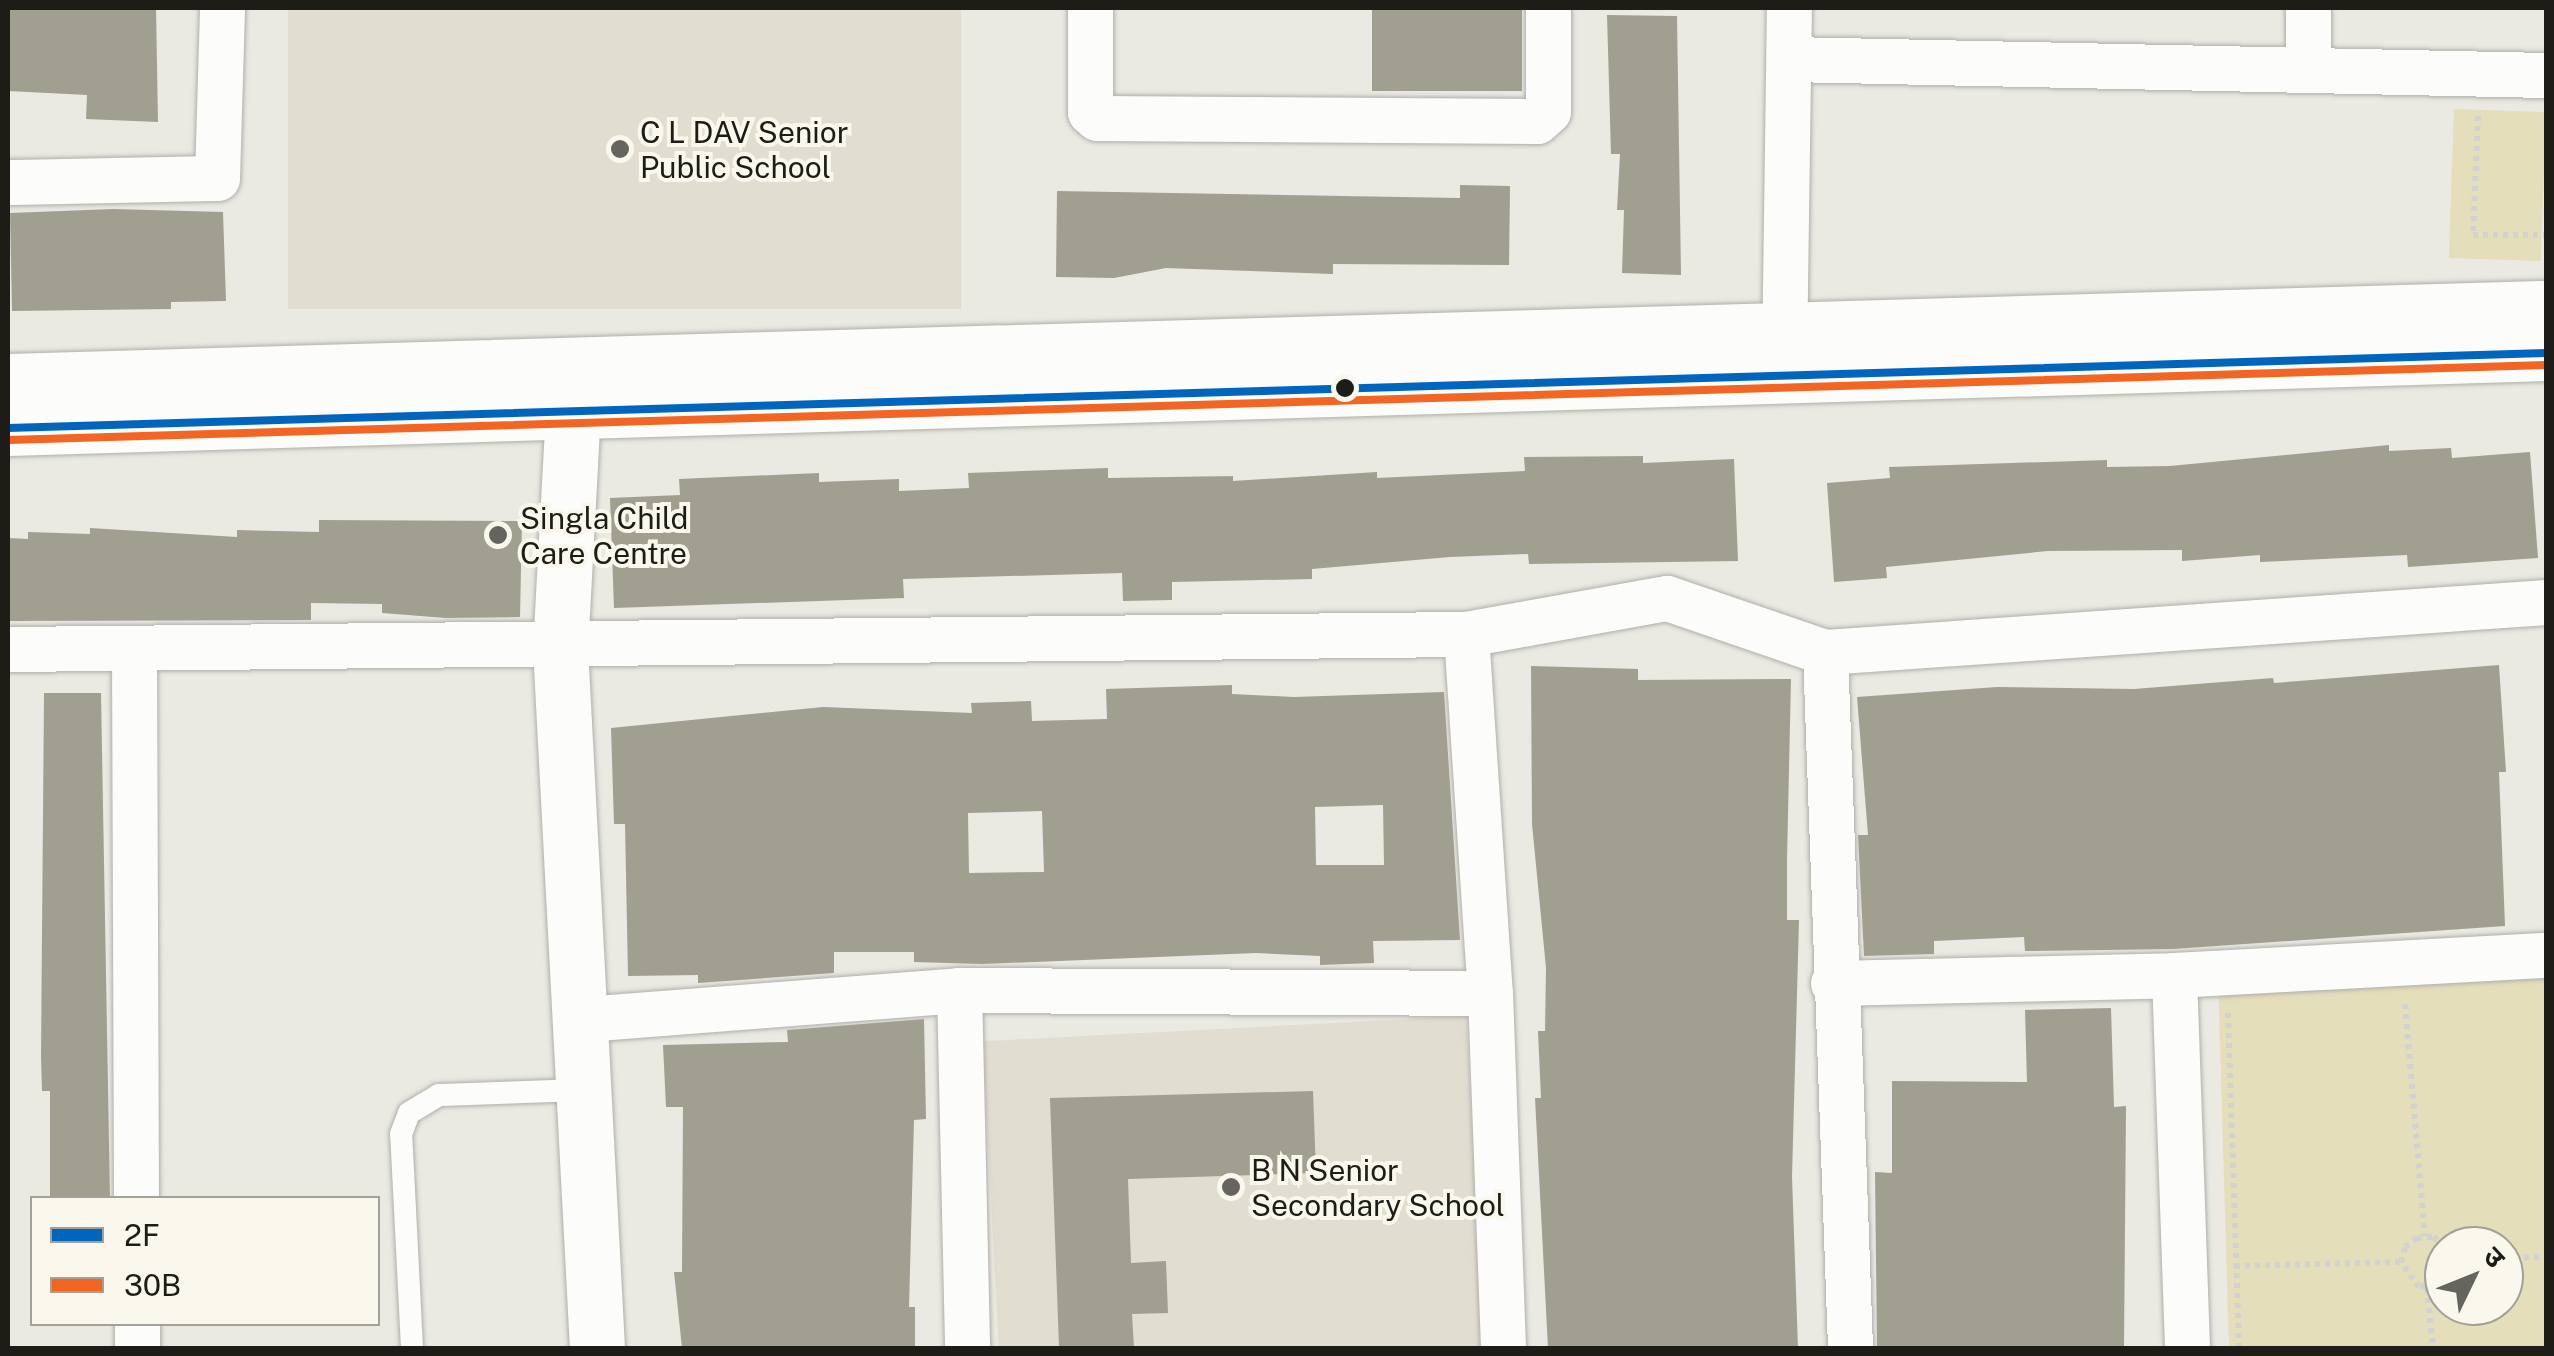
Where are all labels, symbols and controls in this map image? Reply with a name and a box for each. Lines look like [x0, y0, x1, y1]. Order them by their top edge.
place label: C L DAV Senior Public School [640, 114, 848, 184]
marker: C L DAV Senior Public School [609, 138, 631, 160]
unlabelled marker [1335, 378, 1355, 398]
place label: Singla Child Care Centre [520, 500, 688, 570]
marker: Singla Child Care Centre [485, 522, 511, 548]
place label: B N Senior Secondary School [1251, 1152, 1505, 1222]
marker: B N Senior Secondary School [1220, 1176, 1242, 1198]
legend [30, 1196, 380, 1326]
text: 2F [124, 1217, 160, 1253]
north arrow [2424, 1226, 2524, 1326]
text: उ [2477, 1239, 2512, 1274]
text: 30B [124, 1267, 181, 1303]

